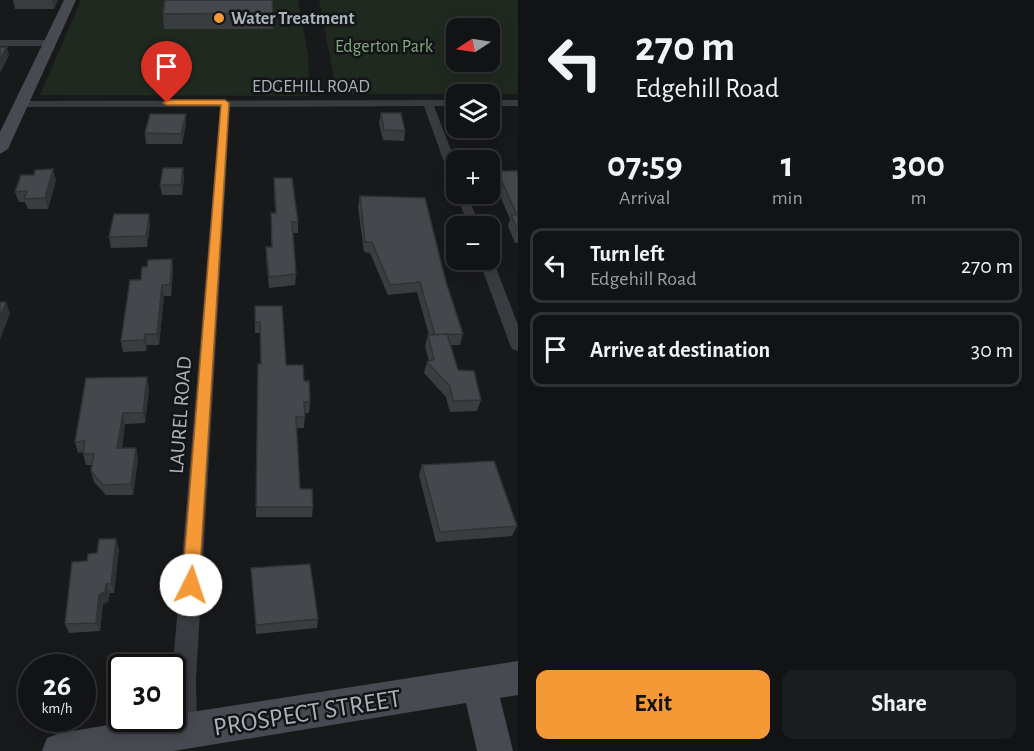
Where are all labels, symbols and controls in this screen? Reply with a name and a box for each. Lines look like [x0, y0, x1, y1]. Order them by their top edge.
place label: Water Treatment [231, 10, 354, 28]
marker: Water Treatment [212, 11, 226, 25]
north arrow [446, 18, 500, 72]
map controls [446, 18, 500, 270]
icon: left [536, 24, 614, 102]
text: 270 m [635, 26, 735, 68]
park label: Edgerton Park [335, 38, 434, 56]
pin [141, 41, 192, 103]
icon: arrive [150, 50, 183, 83]
text: Edgehill Road [635, 75, 779, 102]
street label: EDGEHILL ROAD [252, 78, 370, 96]
button: layers [446, 84, 500, 138]
text: 07:59 [607, 147, 683, 183]
text: 1 [781, 147, 794, 183]
text: 300 [892, 147, 945, 183]
button: + [446, 150, 500, 204]
text: Arrival [619, 188, 671, 208]
text: min [772, 188, 803, 208]
text: m [910, 188, 926, 208]
button: − [446, 216, 500, 270]
text: Turn left [590, 243, 664, 265]
icon: left [539, 249, 572, 282]
text: 270 m [961, 255, 1013, 277]
text: Edgehill Road [590, 269, 697, 289]
icon: arrive [539, 333, 572, 366]
text: Arrive at destination [590, 339, 770, 361]
text: 30 m [971, 339, 1013, 361]
street label: LAUREL ROAD [166, 356, 195, 475]
position arrow [159, 553, 223, 617]
speed limit sign: 30 [108, 654, 186, 732]
button: Exit [536, 670, 770, 739]
button: Share [782, 670, 1016, 739]
text: 26 [43, 671, 71, 701]
street label: PROSPECT STREET [212, 685, 403, 741]
text: km/h [42, 701, 72, 716]

